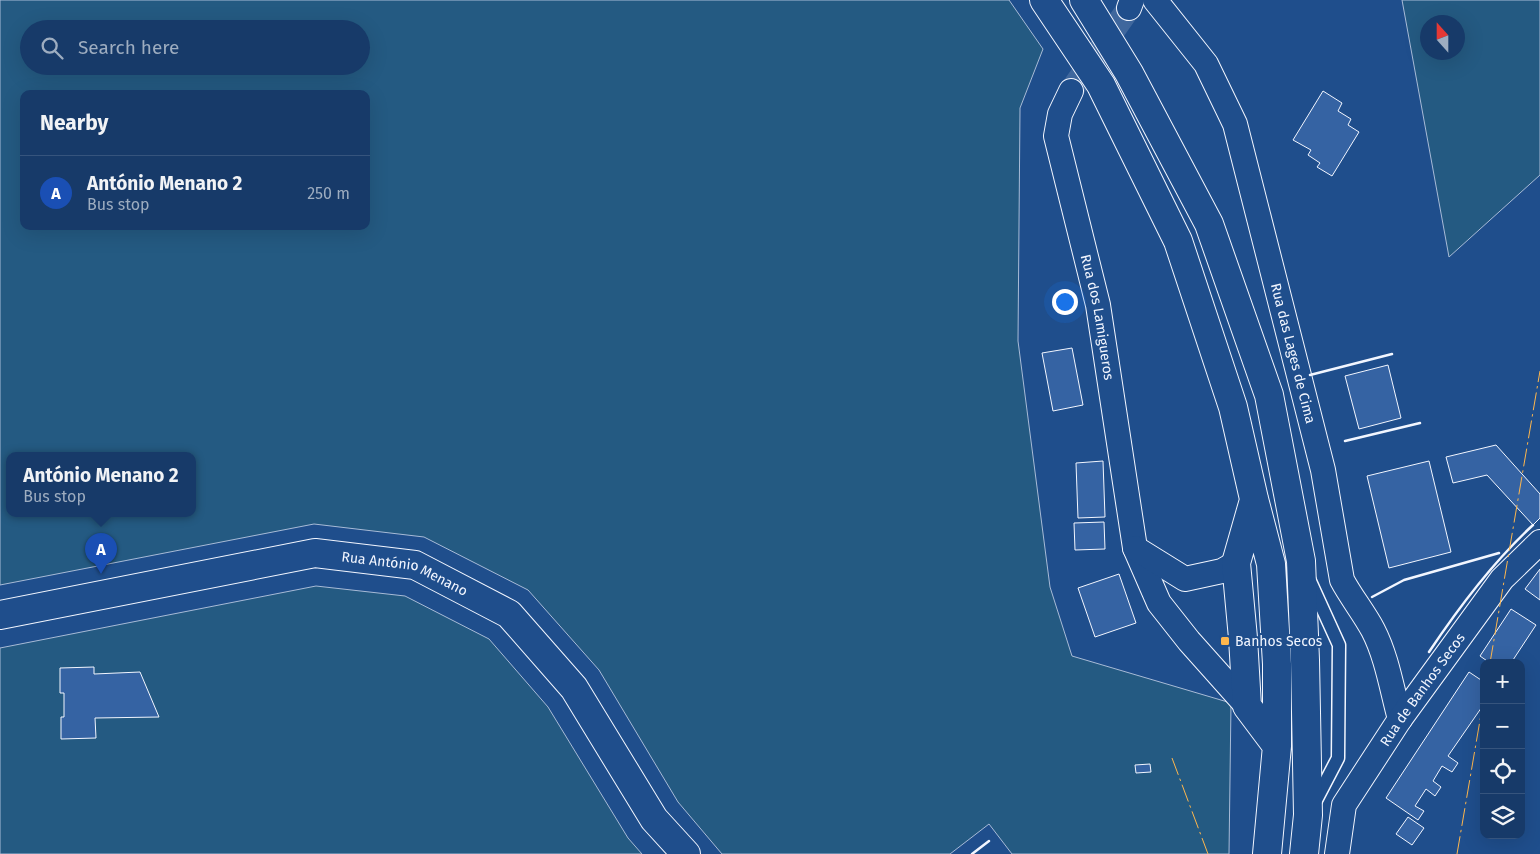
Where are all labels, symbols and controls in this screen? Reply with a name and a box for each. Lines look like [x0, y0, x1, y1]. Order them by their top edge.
north arrow [1420, 15, 1465, 60]
search box [20, 20, 370, 75]
icon: search [38, 34, 66, 62]
text: Search here [78, 36, 179, 59]
text: Nearby [40, 110, 108, 136]
text: António Menano 2 [87, 172, 242, 195]
text: A [51, 184, 61, 203]
text: 250 m [307, 184, 350, 203]
text: Bus stop [87, 195, 150, 214]
street label: Rua dos Lamigueros [1077, 253, 1118, 382]
street label: Rua das Lages de Cima [1267, 281, 1319, 425]
your location [1052, 289, 1078, 315]
popup [6, 452, 196, 517]
text: António Menano 2 [23, 464, 179, 487]
text: Bus stop [23, 487, 86, 506]
pin: A [85, 533, 117, 574]
street label: Rua António Menano [341, 548, 471, 599]
street label: Rua de Banhos Secos [1376, 629, 1469, 749]
place label: Banhos Secos [1235, 633, 1323, 650]
marker: Banhos Secos [1219, 635, 1231, 647]
map controls [1480, 659, 1525, 839]
button: + [1480, 659, 1525, 704]
button: − [1480, 704, 1525, 749]
button: locate [1480, 749, 1525, 794]
button: layers [1480, 794, 1525, 839]

